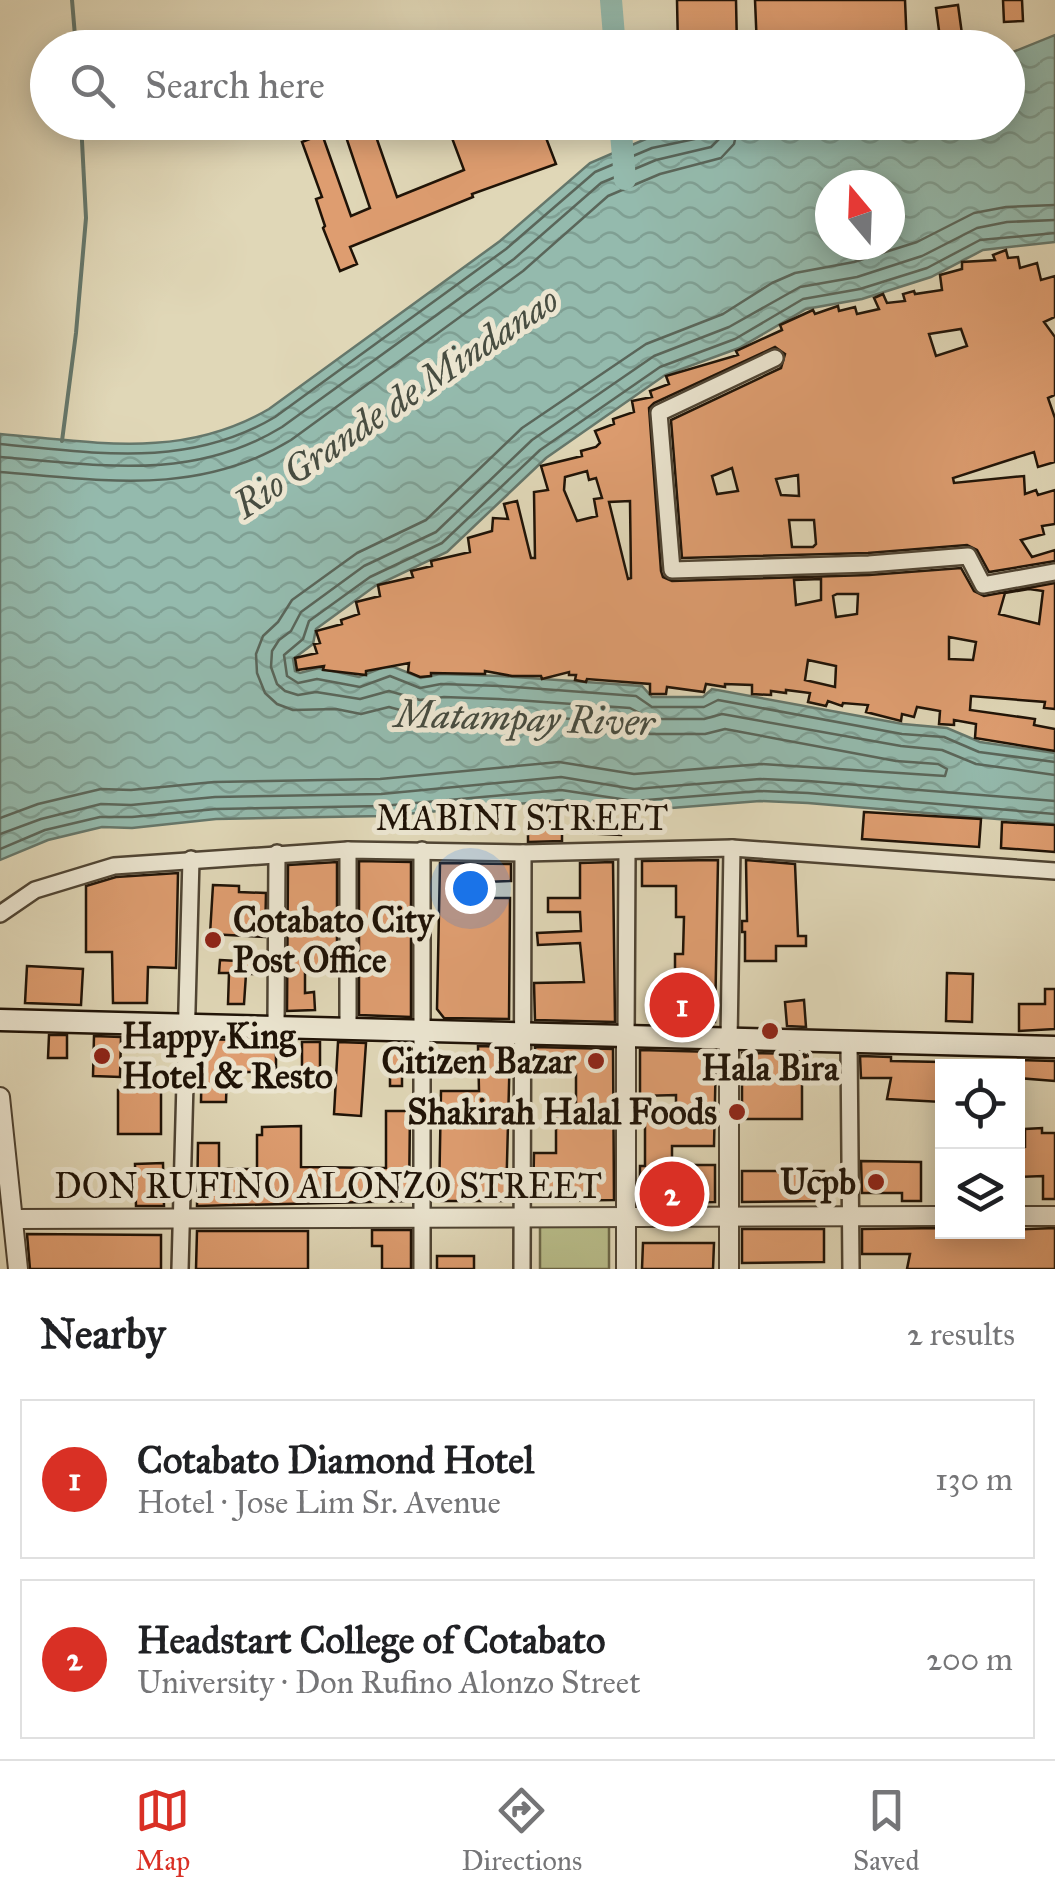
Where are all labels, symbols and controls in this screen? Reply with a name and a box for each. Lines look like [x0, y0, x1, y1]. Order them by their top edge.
search box [30, 30, 1025, 140]
icon: search [65, 58, 120, 113]
text: Search here [145, 62, 325, 108]
north arrow [815, 170, 905, 260]
water label: Rio Grande de Mindanao [223, 276, 567, 529]
water label: Matampay River [391, 690, 658, 747]
street label: MABINI STREET [376, 797, 668, 840]
your location [445, 863, 496, 914]
place label: Cotabato City Post Office [233, 899, 435, 982]
marker: Cotabato City Post Office [202, 929, 224, 951]
pin: 1 [650, 968, 714, 1042]
place label: Happy King Hotel & Resto [122, 1015, 333, 1098]
marker: Hala Bira [759, 1020, 781, 1042]
place label: Citizen Bazar [381, 1040, 577, 1083]
marker: Happy King Hotel & Resto [91, 1045, 113, 1067]
place label: Hala Bira [701, 1047, 840, 1090]
marker: Citizen Bazar [585, 1050, 607, 1072]
map controls [935, 1059, 1025, 1239]
button: locate [935, 1059, 1025, 1149]
place label: Shakirah Halal Foods [407, 1091, 717, 1134]
marker: Shakirah Halal Foods [726, 1101, 748, 1123]
button: layers [935, 1149, 1025, 1239]
pin: 2 [640, 1156, 704, 1232]
place label: Ucpb [780, 1161, 856, 1204]
street label: DON RUFINO ALONZO STREET [54, 1165, 602, 1208]
marker: Ucpb [865, 1171, 887, 1193]
text: Nearby [40, 1308, 165, 1360]
text: 2 results [907, 1315, 1015, 1354]
text: Cotabato Diamond Hotel [137, 1437, 534, 1483]
text: 1 [68, 1460, 81, 1499]
text: 130 m [935, 1460, 1013, 1499]
text: Hotel · Jose Lim Sr. Avenue [137, 1483, 501, 1522]
text: Headstart College of Cotabato [137, 1617, 605, 1663]
text: 2 [67, 1640, 82, 1679]
text: 200 m [926, 1640, 1013, 1679]
text: University · Don Rufino Alonzo Street [137, 1663, 641, 1702]
tab: Map [135, 1783, 190, 1878]
tab: Directions [461, 1783, 582, 1878]
tab: Saved [853, 1783, 920, 1878]

